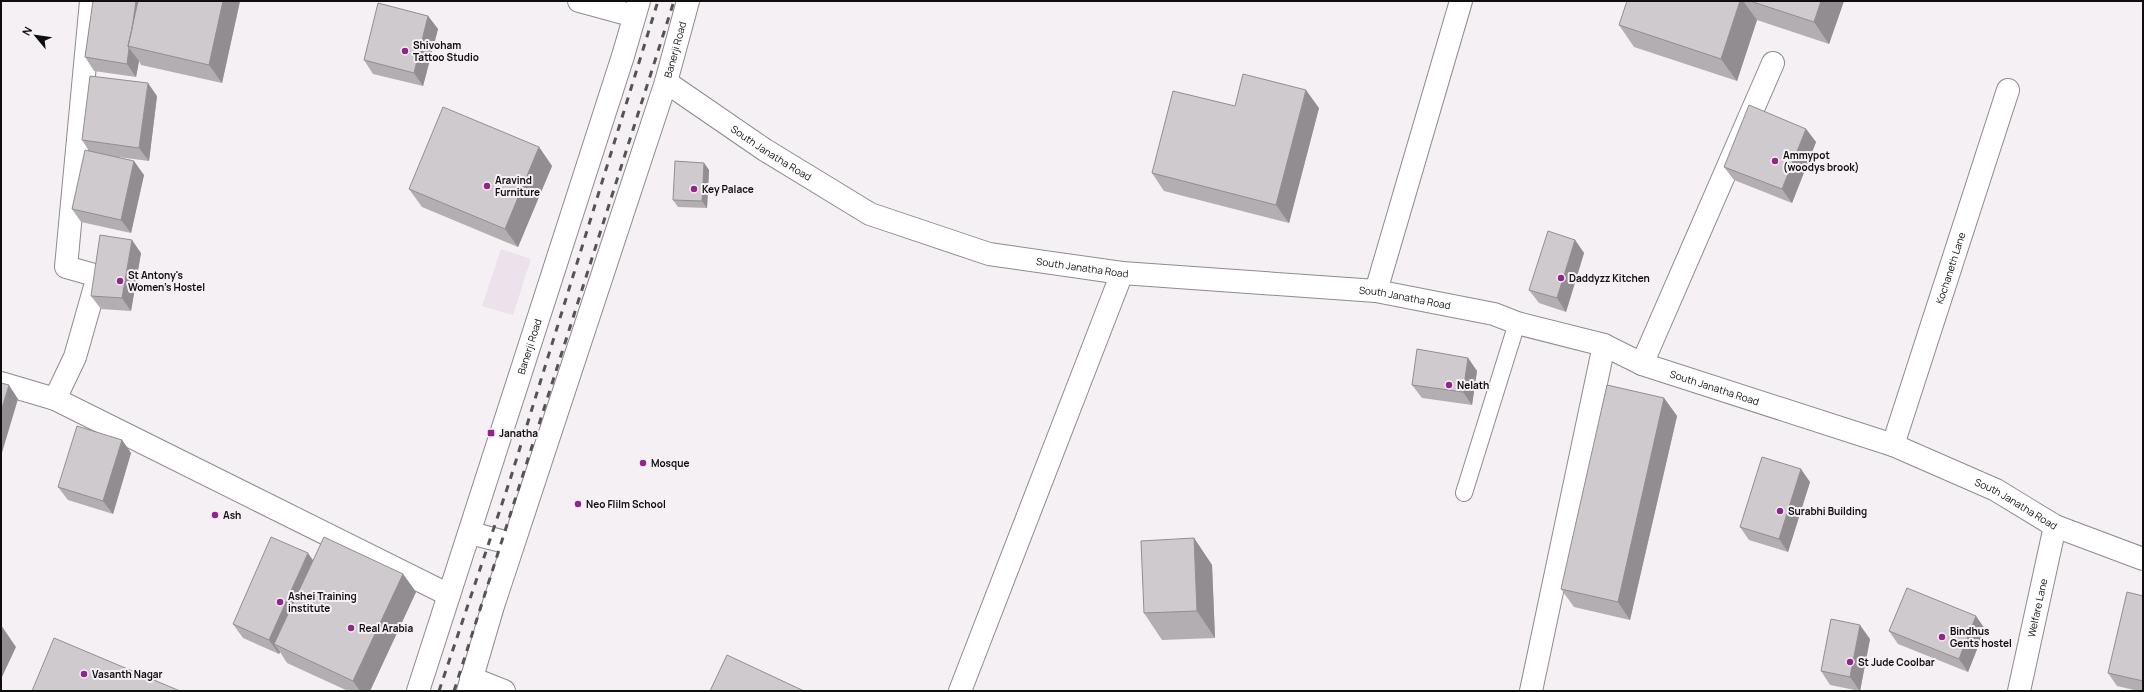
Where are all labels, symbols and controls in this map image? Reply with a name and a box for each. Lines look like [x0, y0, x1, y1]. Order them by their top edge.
north arrow [16, 16, 56, 56]
street label: Banerji Road [660, 20, 689, 79]
text: N [18, 24, 35, 38]
place label: Shivoham Tattoo Studio [413, 38, 479, 64]
marker: Shivoham Tattoo Studio [400, 46, 410, 56]
street label: South Janatha Road [728, 122, 814, 184]
place label: Ammypot (woodys brook) [1783, 148, 1859, 174]
marker: Ammypot (woodys brook) [1770, 156, 1780, 166]
place label: Aravind Furniture [495, 173, 540, 199]
marker: Aravind Furniture [482, 181, 492, 191]
place label: Key Palace [702, 182, 754, 196]
marker: Key Palace [689, 184, 699, 194]
street label: Kochaneth Lane [1932, 230, 1969, 306]
street label: South Janatha Road [1035, 254, 1129, 280]
place label: St Antony's Women's Hostel [128, 268, 205, 294]
place label: Daddyzz Kitchen [1569, 271, 1650, 285]
marker: Daddyzz Kitchen [1556, 273, 1566, 283]
marker: St Antony's Women's Hostel [115, 276, 125, 286]
street label: South Janatha Road [1358, 283, 1452, 312]
street label: Banerji Road [514, 317, 545, 376]
street label: South Janatha Road [1668, 366, 1761, 408]
place label: Nelath [1457, 378, 1489, 392]
marker: Nelath [1444, 380, 1454, 390]
place label: Janatha [499, 426, 538, 440]
marker: Janatha [486, 428, 496, 438]
place label: Mosque [651, 456, 689, 470]
marker: Mosque [638, 458, 648, 468]
street label: South Janatha Road [1973, 475, 2060, 533]
place label: Neo FIilm School [586, 497, 666, 511]
marker: Neo FIilm School [573, 499, 583, 509]
place label: Surabhi Building [1788, 504, 1867, 518]
marker: Surabhi Building [1775, 506, 1785, 516]
place label: Ash [223, 508, 241, 522]
marker: Ash [210, 510, 220, 520]
street label: Welfare Lane [2024, 577, 2050, 639]
place label: Ashei Training institute [288, 589, 357, 615]
marker: Ashei Training institute [275, 597, 285, 607]
place label: Real Arabia [359, 621, 413, 635]
marker: Real Arabia [346, 623, 356, 633]
place label: Bindhus Gents hostel [1950, 624, 2012, 650]
marker: Bindhus Gents hostel [1937, 632, 1947, 642]
place label: St Jude Coolbar [1858, 655, 1935, 669]
marker: St Jude Coolbar [1845, 657, 1855, 667]
place label: Vasanth Nagar [92, 667, 163, 681]
marker: Vasanth Nagar [79, 669, 89, 679]

